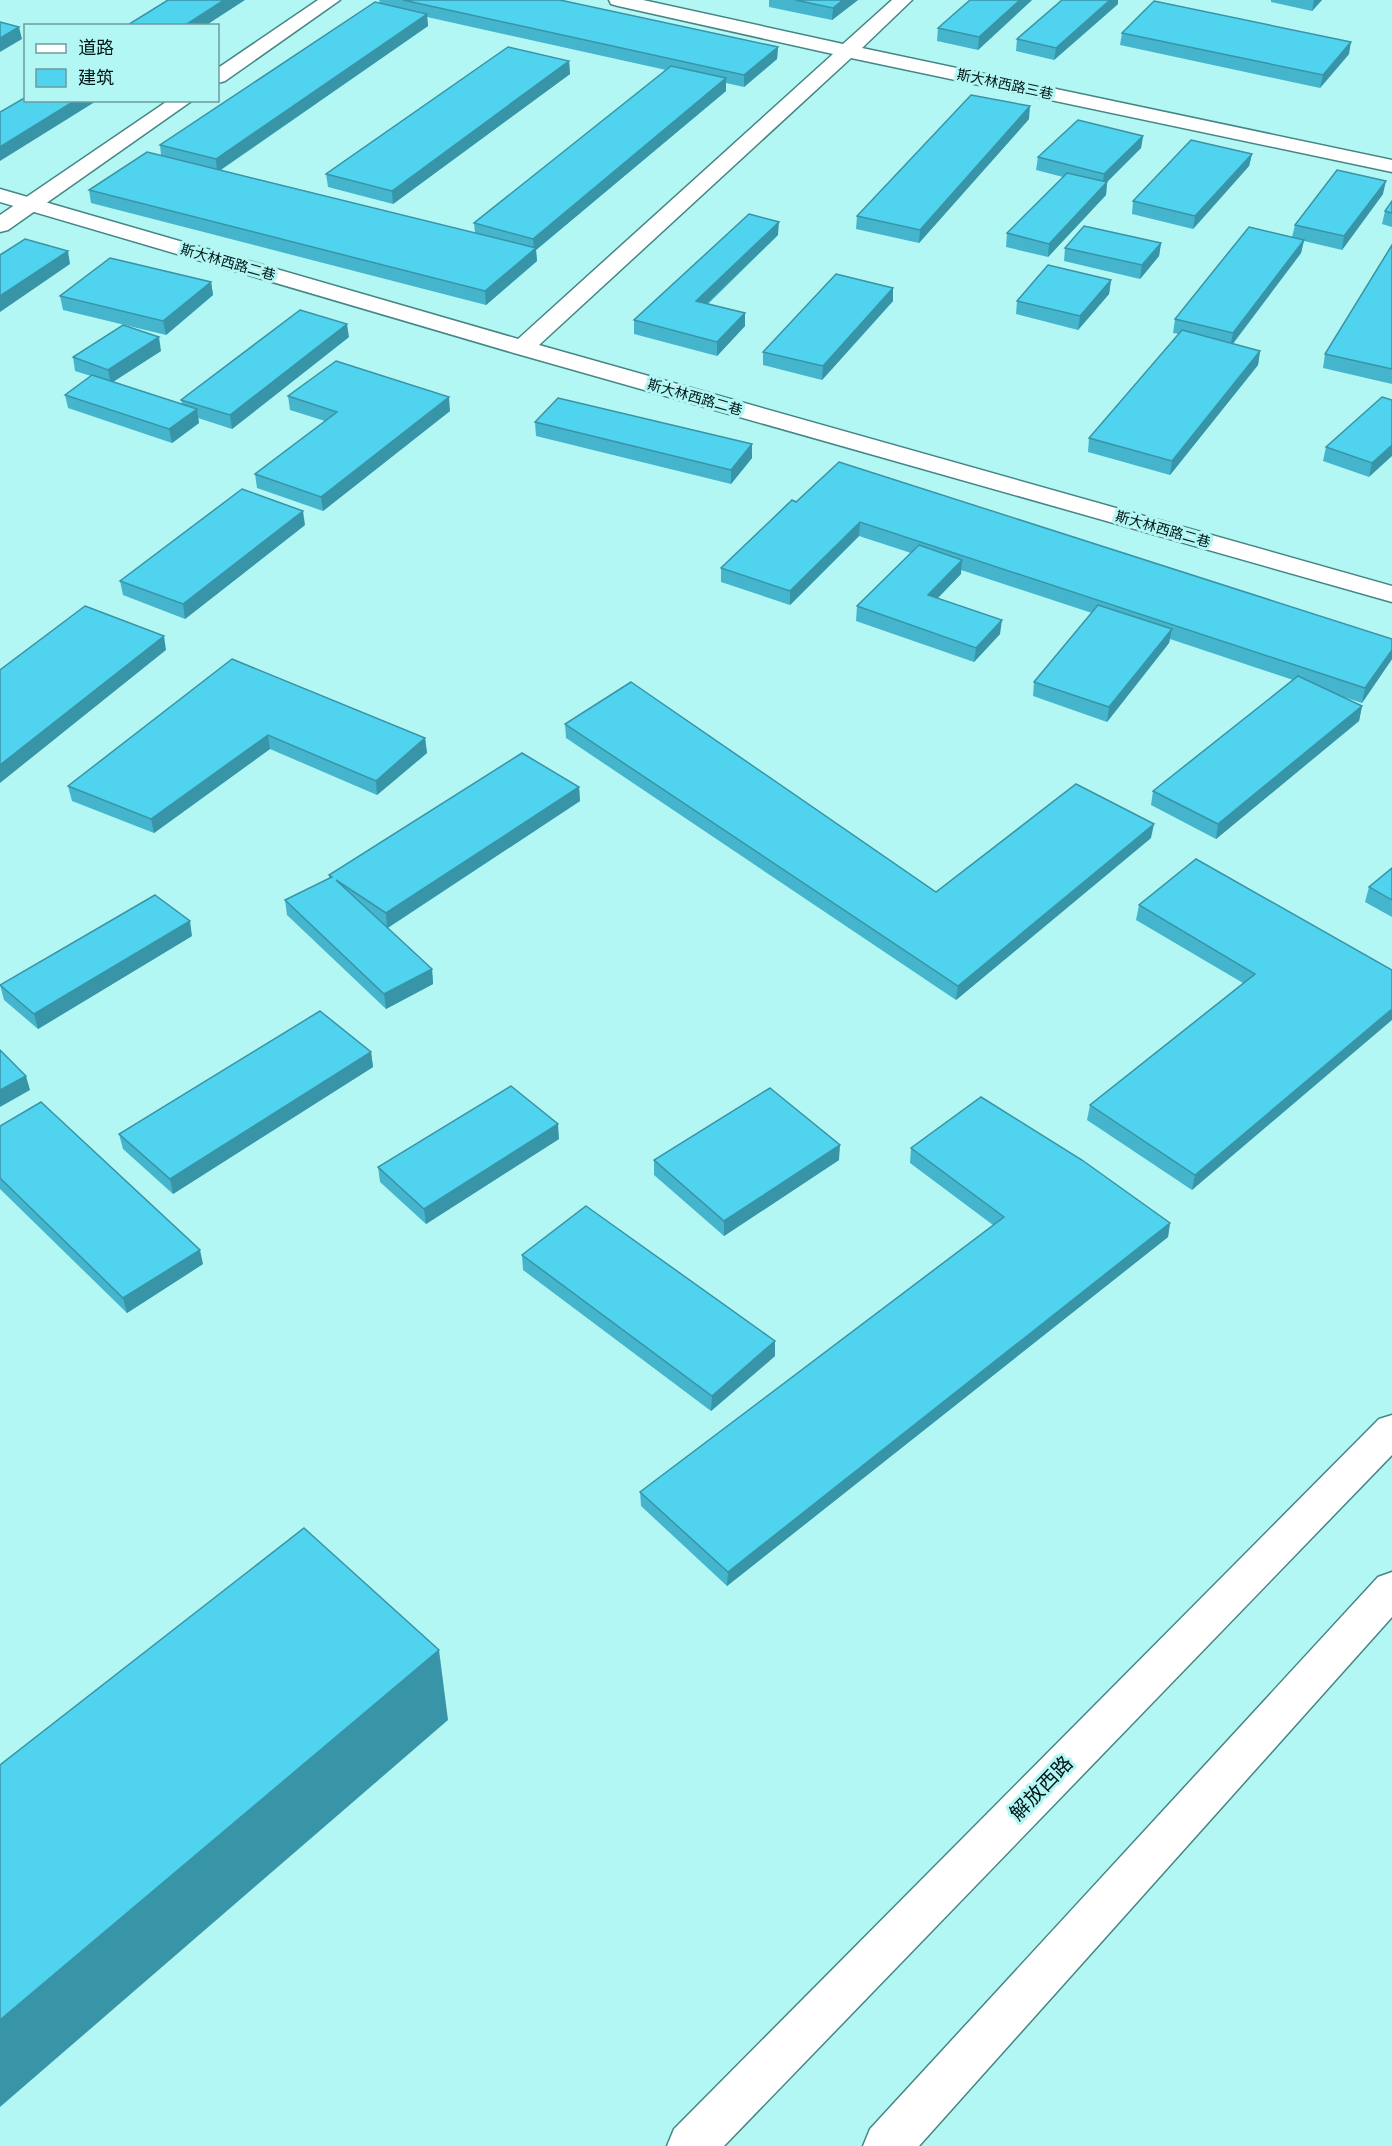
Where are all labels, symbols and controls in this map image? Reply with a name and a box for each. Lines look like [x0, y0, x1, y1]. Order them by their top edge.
legend [24, 24, 219, 102]
text: 道路 [78, 37, 114, 57]
street label: 斯大林西路三巷 [955, 66, 1055, 102]
text: 建筑 [78, 67, 114, 87]
street label: 斯大林西路二巷 [179, 241, 277, 283]
street label: 斯大林西路二巷 [646, 376, 744, 418]
street label: 斯大林西路二巷 [1114, 508, 1212, 550]
street label: 解放西路 [1005, 1751, 1077, 1824]

